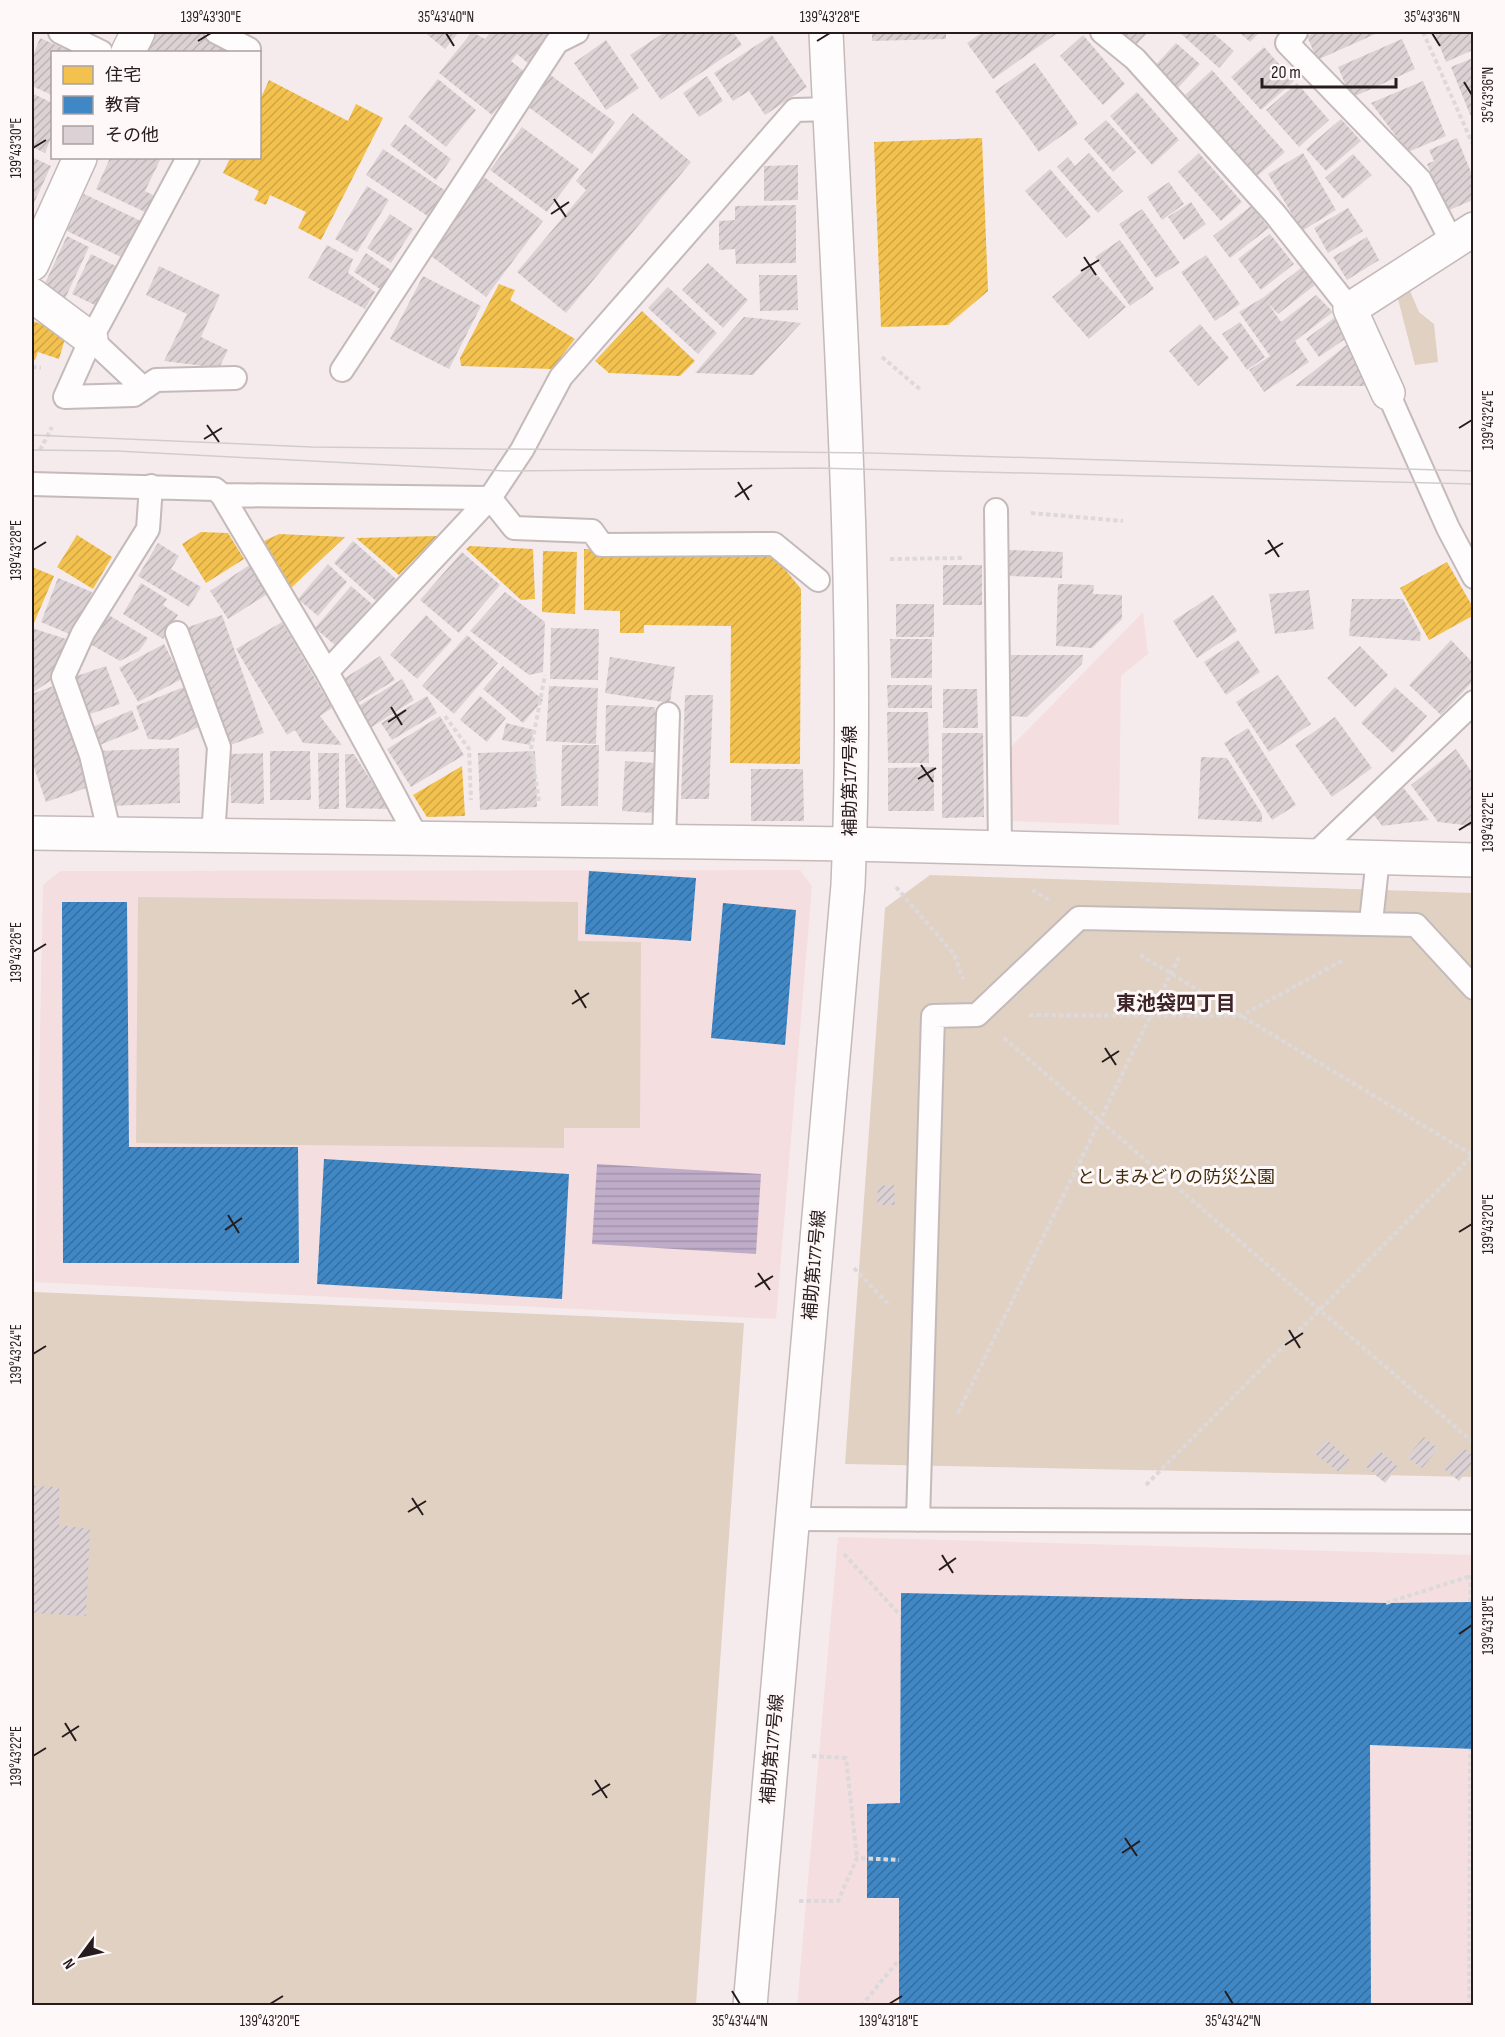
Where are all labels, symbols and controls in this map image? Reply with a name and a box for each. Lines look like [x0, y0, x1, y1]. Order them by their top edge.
text: 139°43'30"E [181, 8, 241, 27]
text: 35°43'40"N [418, 8, 474, 27]
text: 139°43'28"E [800, 8, 860, 27]
text: 35°43'36"N [1404, 8, 1460, 27]
legend [51, 51, 261, 159]
scale bar [1262, 51, 1396, 89]
text: 20 m [1271, 62, 1301, 83]
text: 住宅 [105, 65, 141, 86]
text: 35°43'36"N [1479, 67, 1498, 123]
text: 教育 [105, 95, 141, 116]
text: 139°43'30"E [7, 118, 26, 178]
text: その他 [105, 125, 159, 146]
text: 139°43'24"E [1479, 390, 1498, 450]
text: 139°43'28"E [7, 520, 26, 580]
street label: 補助第177号線 [840, 726, 861, 836]
text: 139°43'22"E [1479, 792, 1498, 852]
text: 139°43'26"E [7, 922, 26, 982]
district label: 東池袋四丁目 [1116, 992, 1236, 1016]
park label: としまみどりの防災公園 [1077, 1167, 1275, 1188]
text: 139°43'20"E [1479, 1194, 1498, 1254]
street label: 補助第177号線 [799, 1209, 830, 1321]
text: 139°43'24"E [7, 1324, 26, 1384]
text: 139°43'18"E [1479, 1595, 1498, 1655]
street label: 補助第177号線 [757, 1693, 788, 1805]
text: 139°43'22"E [7, 1726, 26, 1786]
north arrow [51, 1926, 111, 1986]
text: N [59, 1955, 80, 1972]
text: 139°43'20"E [240, 2012, 300, 2031]
text: 35°43'44"N [712, 2012, 768, 2031]
text: 139°43'18"E [859, 2012, 919, 2031]
text: 35°43'42"N [1205, 2012, 1261, 2031]

